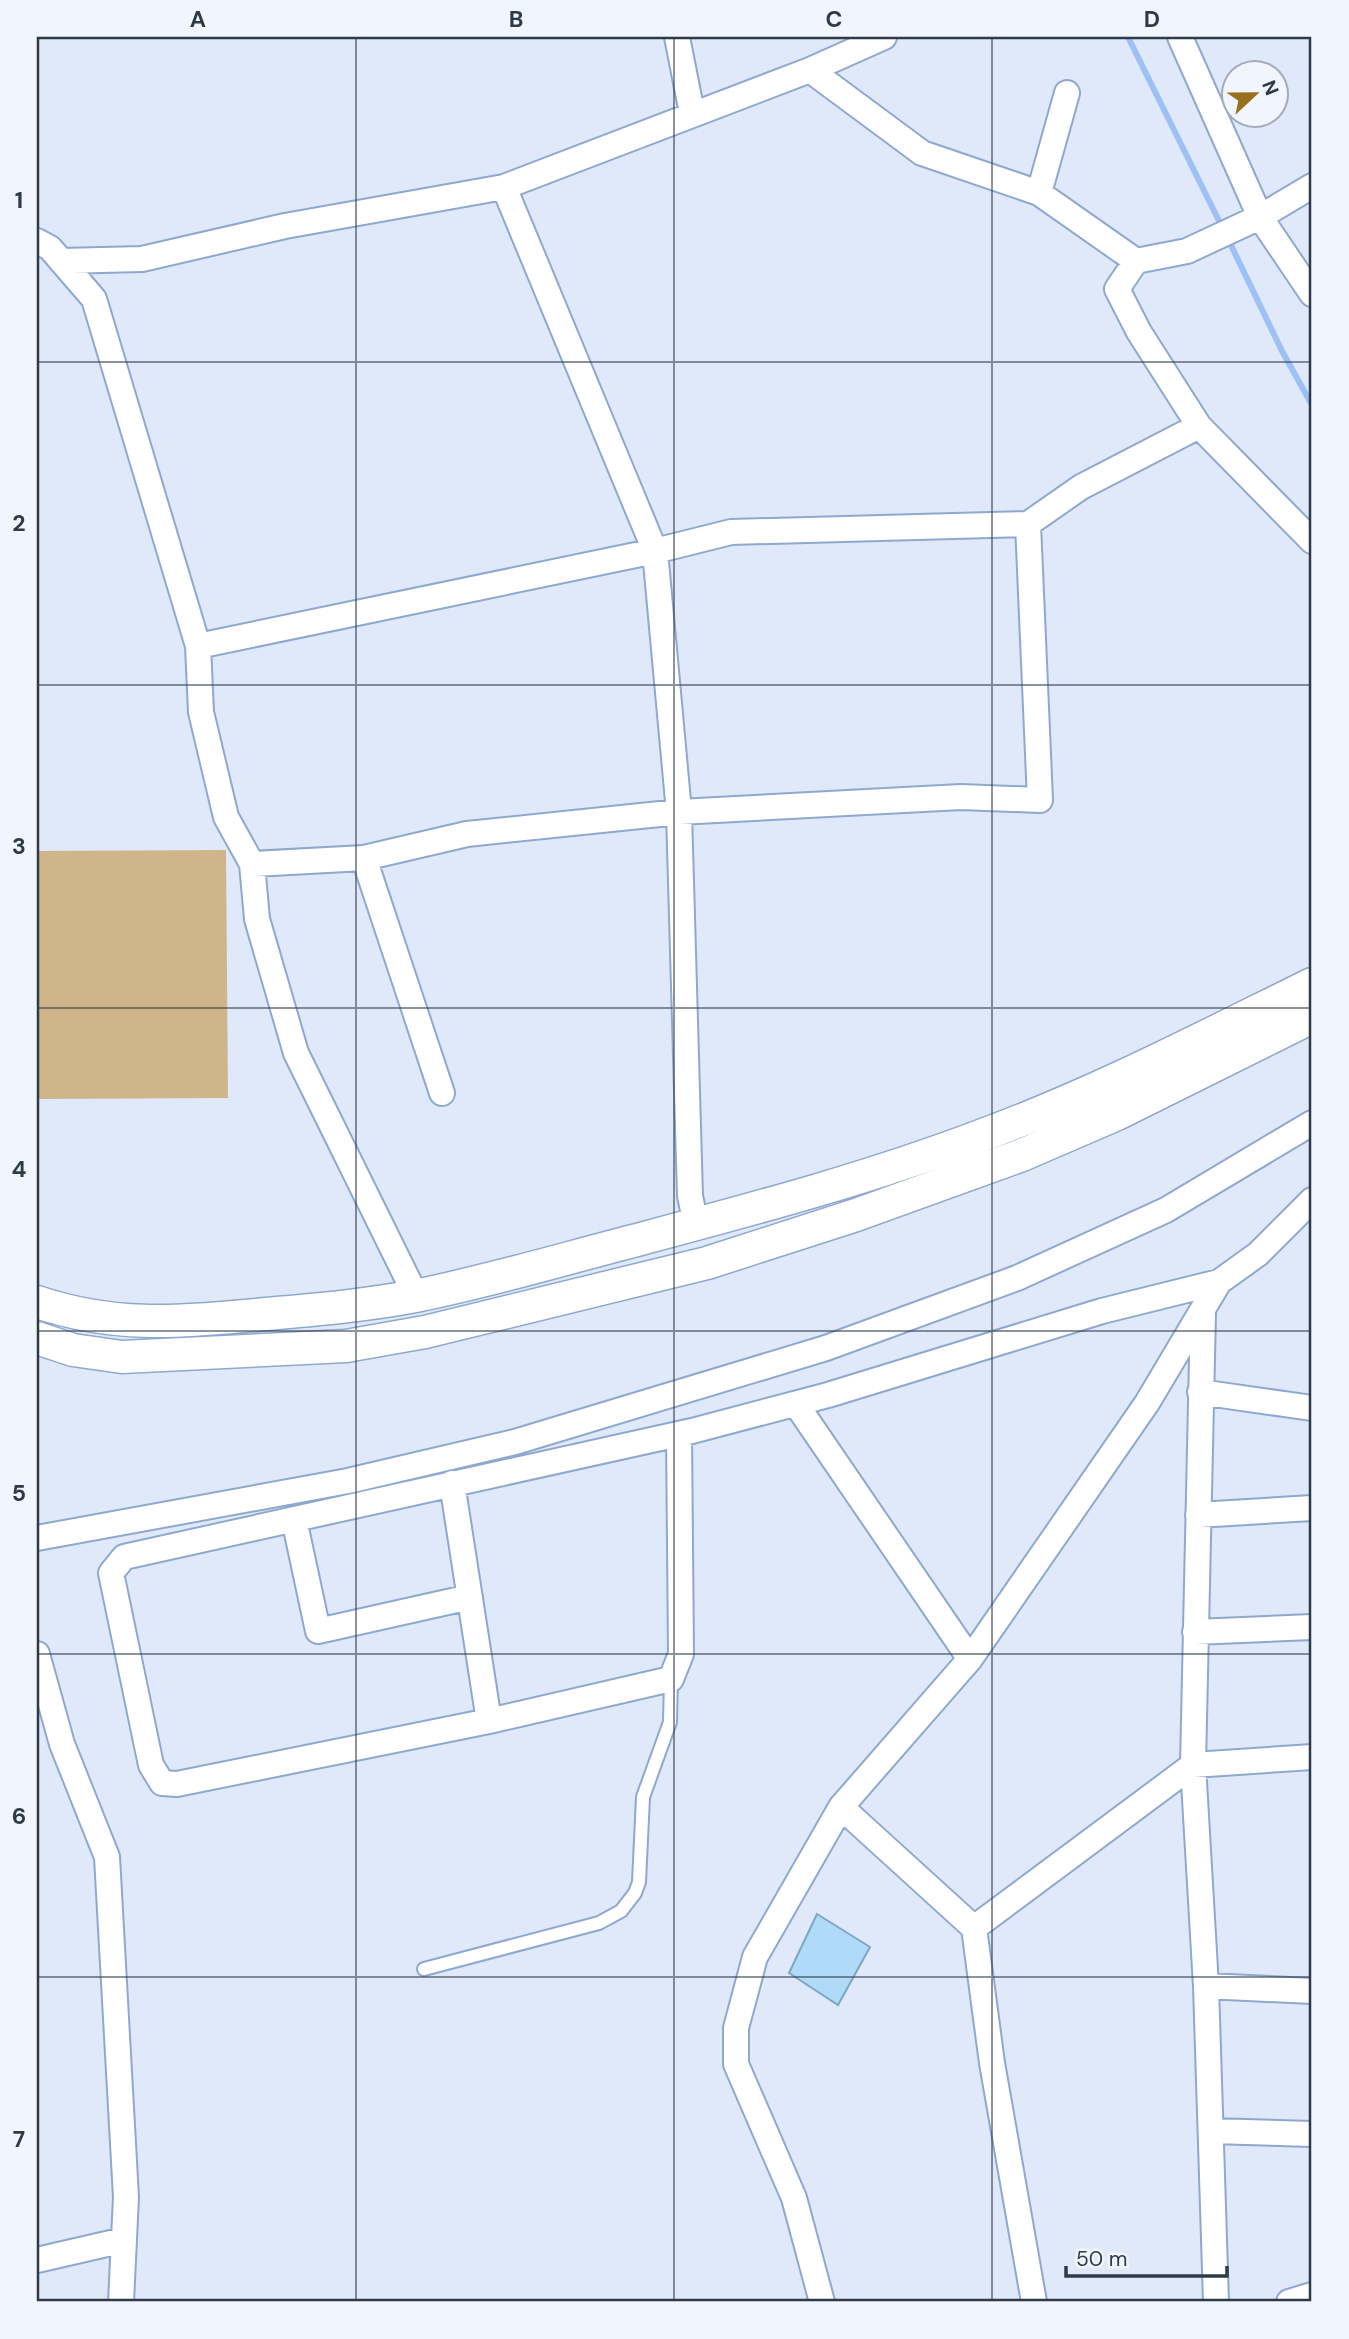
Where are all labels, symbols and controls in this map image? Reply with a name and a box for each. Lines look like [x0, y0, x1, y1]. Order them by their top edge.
text: A [190, 4, 206, 34]
text: B [509, 4, 523, 34]
text: C [826, 4, 842, 34]
text: D [1144, 4, 1160, 34]
north arrow [1220, 60, 1290, 130]
text: N [1256, 77, 1284, 99]
text: 1 [15, 185, 23, 215]
text: 2 [12, 508, 26, 538]
text: 3 [12, 831, 26, 861]
text: 4 [12, 1154, 27, 1184]
text: 5 [12, 1478, 26, 1508]
text: 6 [12, 1801, 26, 1831]
text: 7 [13, 2124, 25, 2154]
scale bar [1066, 2234, 1226, 2278]
text: 50 m [1076, 2245, 1127, 2273]

